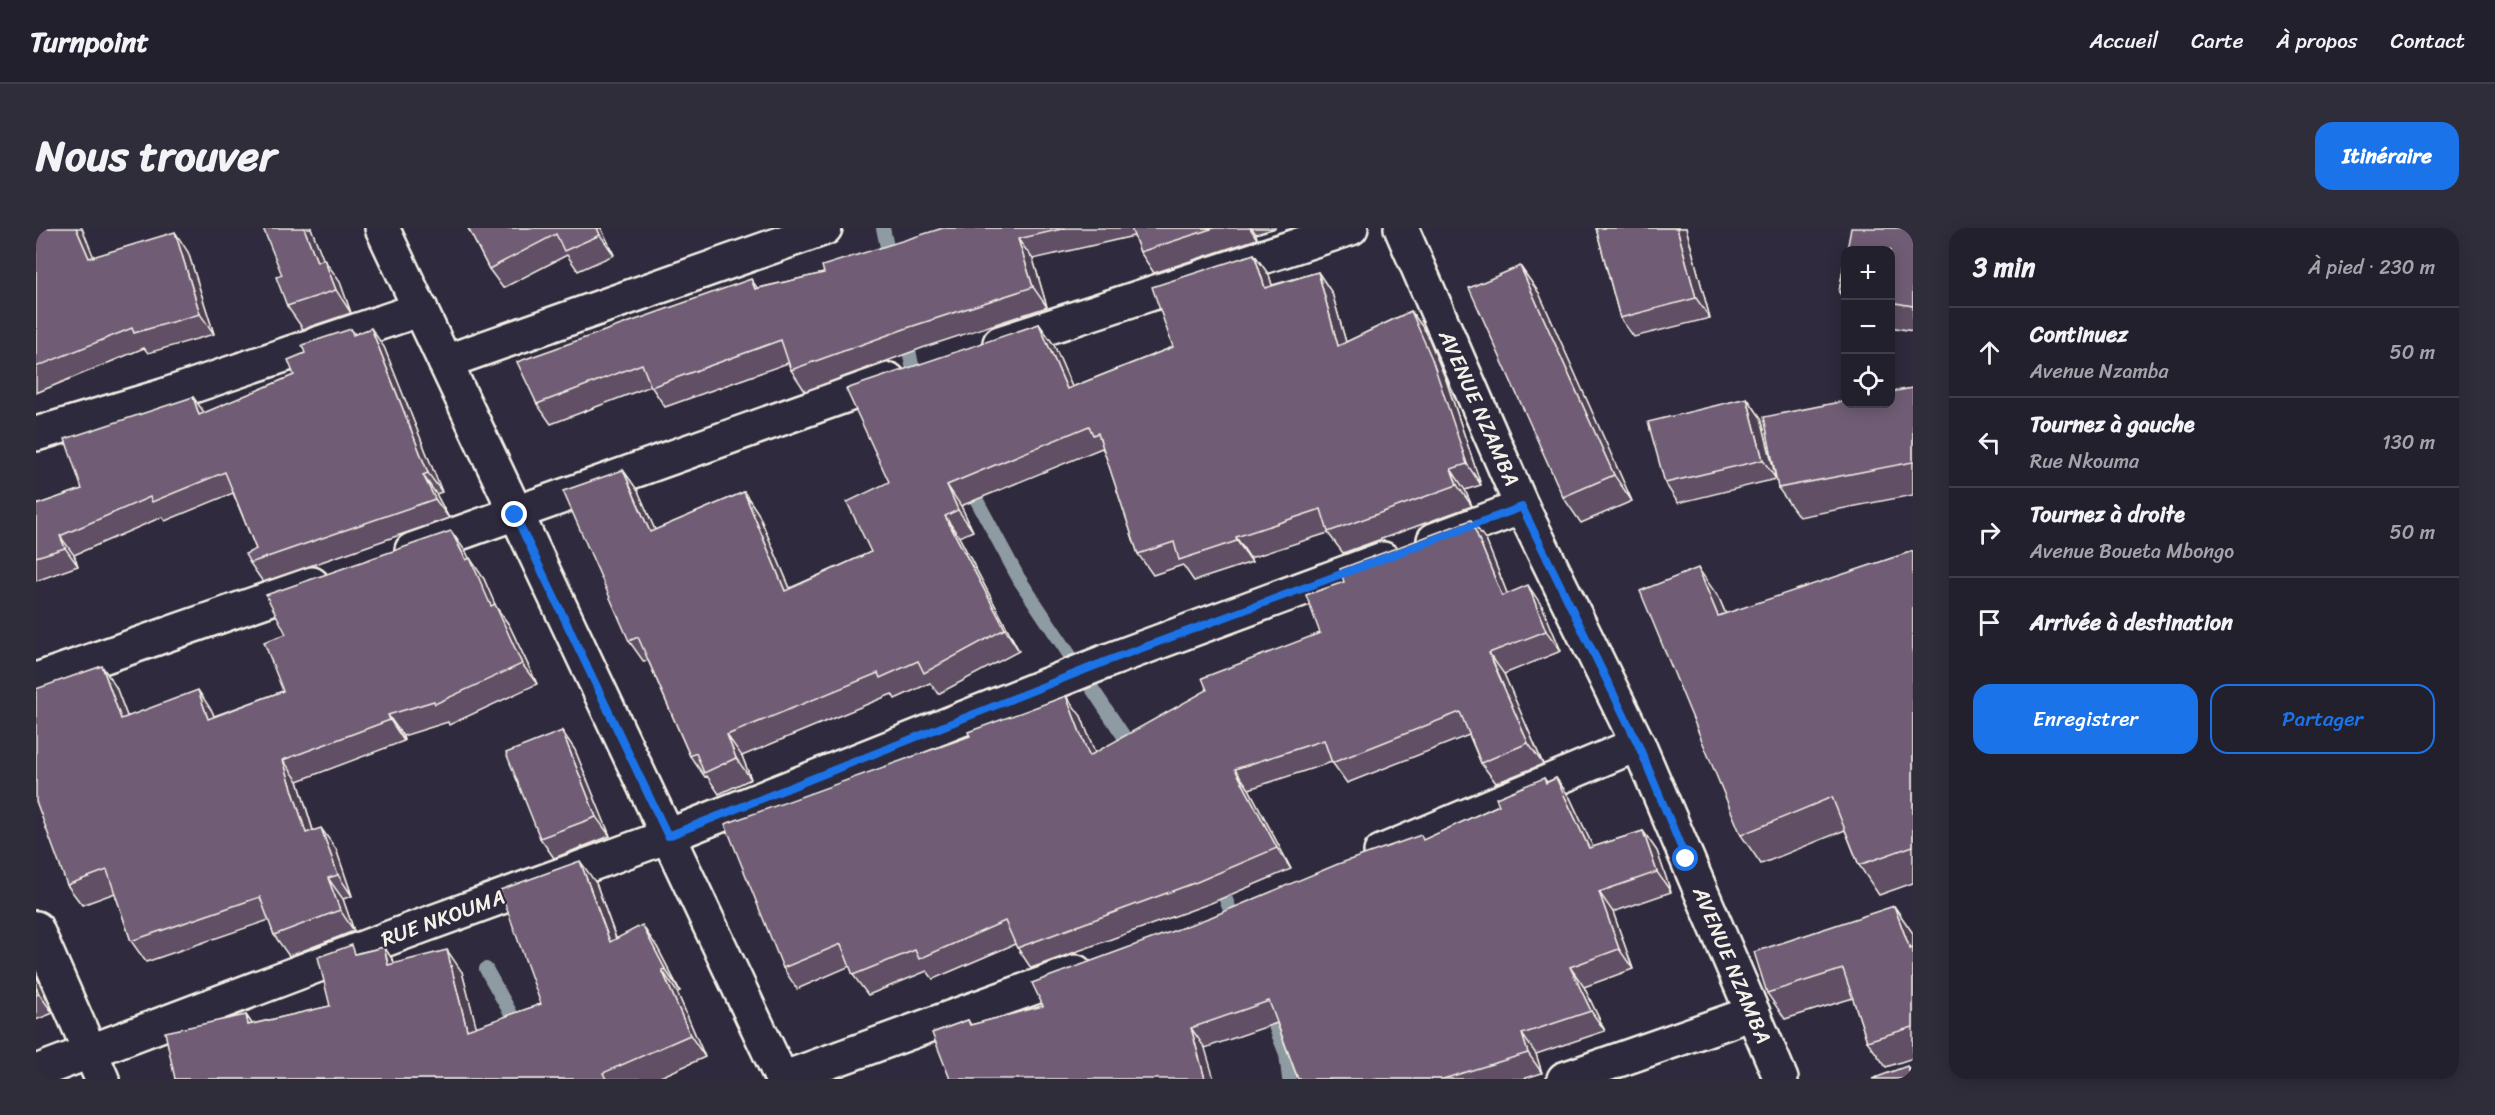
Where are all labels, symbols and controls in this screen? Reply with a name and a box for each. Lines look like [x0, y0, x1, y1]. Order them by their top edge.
text: Turnpoint [30, 17, 149, 66]
text: Accueil [2090, 22, 2158, 60]
text: Carte [2191, 22, 2244, 60]
text: À propos [2277, 22, 2358, 60]
text: Contact [2391, 22, 2465, 60]
text: Nous trouver [36, 119, 276, 193]
button: Itinéraire [2315, 122, 2459, 190]
text: 3 min [1973, 244, 2035, 290]
map controls [1841, 246, 1895, 408]
button: + [1841, 246, 1895, 300]
text: À pied · 230 m [2308, 250, 2435, 285]
button: − [1841, 300, 1895, 354]
text: Continuez [2030, 315, 2128, 354]
street label: AVENUE NZAMBA [1427, 323, 1530, 492]
text: 50 m [2390, 335, 2435, 370]
icon: ahead [1973, 336, 2006, 369]
button: locate [1841, 354, 1895, 408]
text: Avenue Nzamba [2030, 354, 2169, 389]
text: Tournez à gauche [2030, 405, 2195, 444]
text: 130 m [2382, 425, 2435, 460]
icon: left [1973, 426, 2006, 459]
text: Rue Nkouma [2030, 444, 2139, 479]
text: Tournez à droite [2030, 495, 2185, 534]
route end [501, 501, 527, 527]
text: 50 m [2390, 515, 2435, 550]
icon: right [1973, 516, 2006, 549]
text: Avenue Boueta Mbongo [2030, 534, 2234, 569]
text: Arrivée à destination [2030, 603, 2233, 642]
icon: arrive [1973, 606, 2006, 639]
button: Enregistrer [1973, 684, 2198, 754]
button: Partager [2210, 684, 2435, 754]
route start [1672, 845, 1698, 871]
street label: RUE NKOUMA [376, 878, 510, 958]
street label: AVENUE NZAMBA [1681, 879, 1782, 1050]

